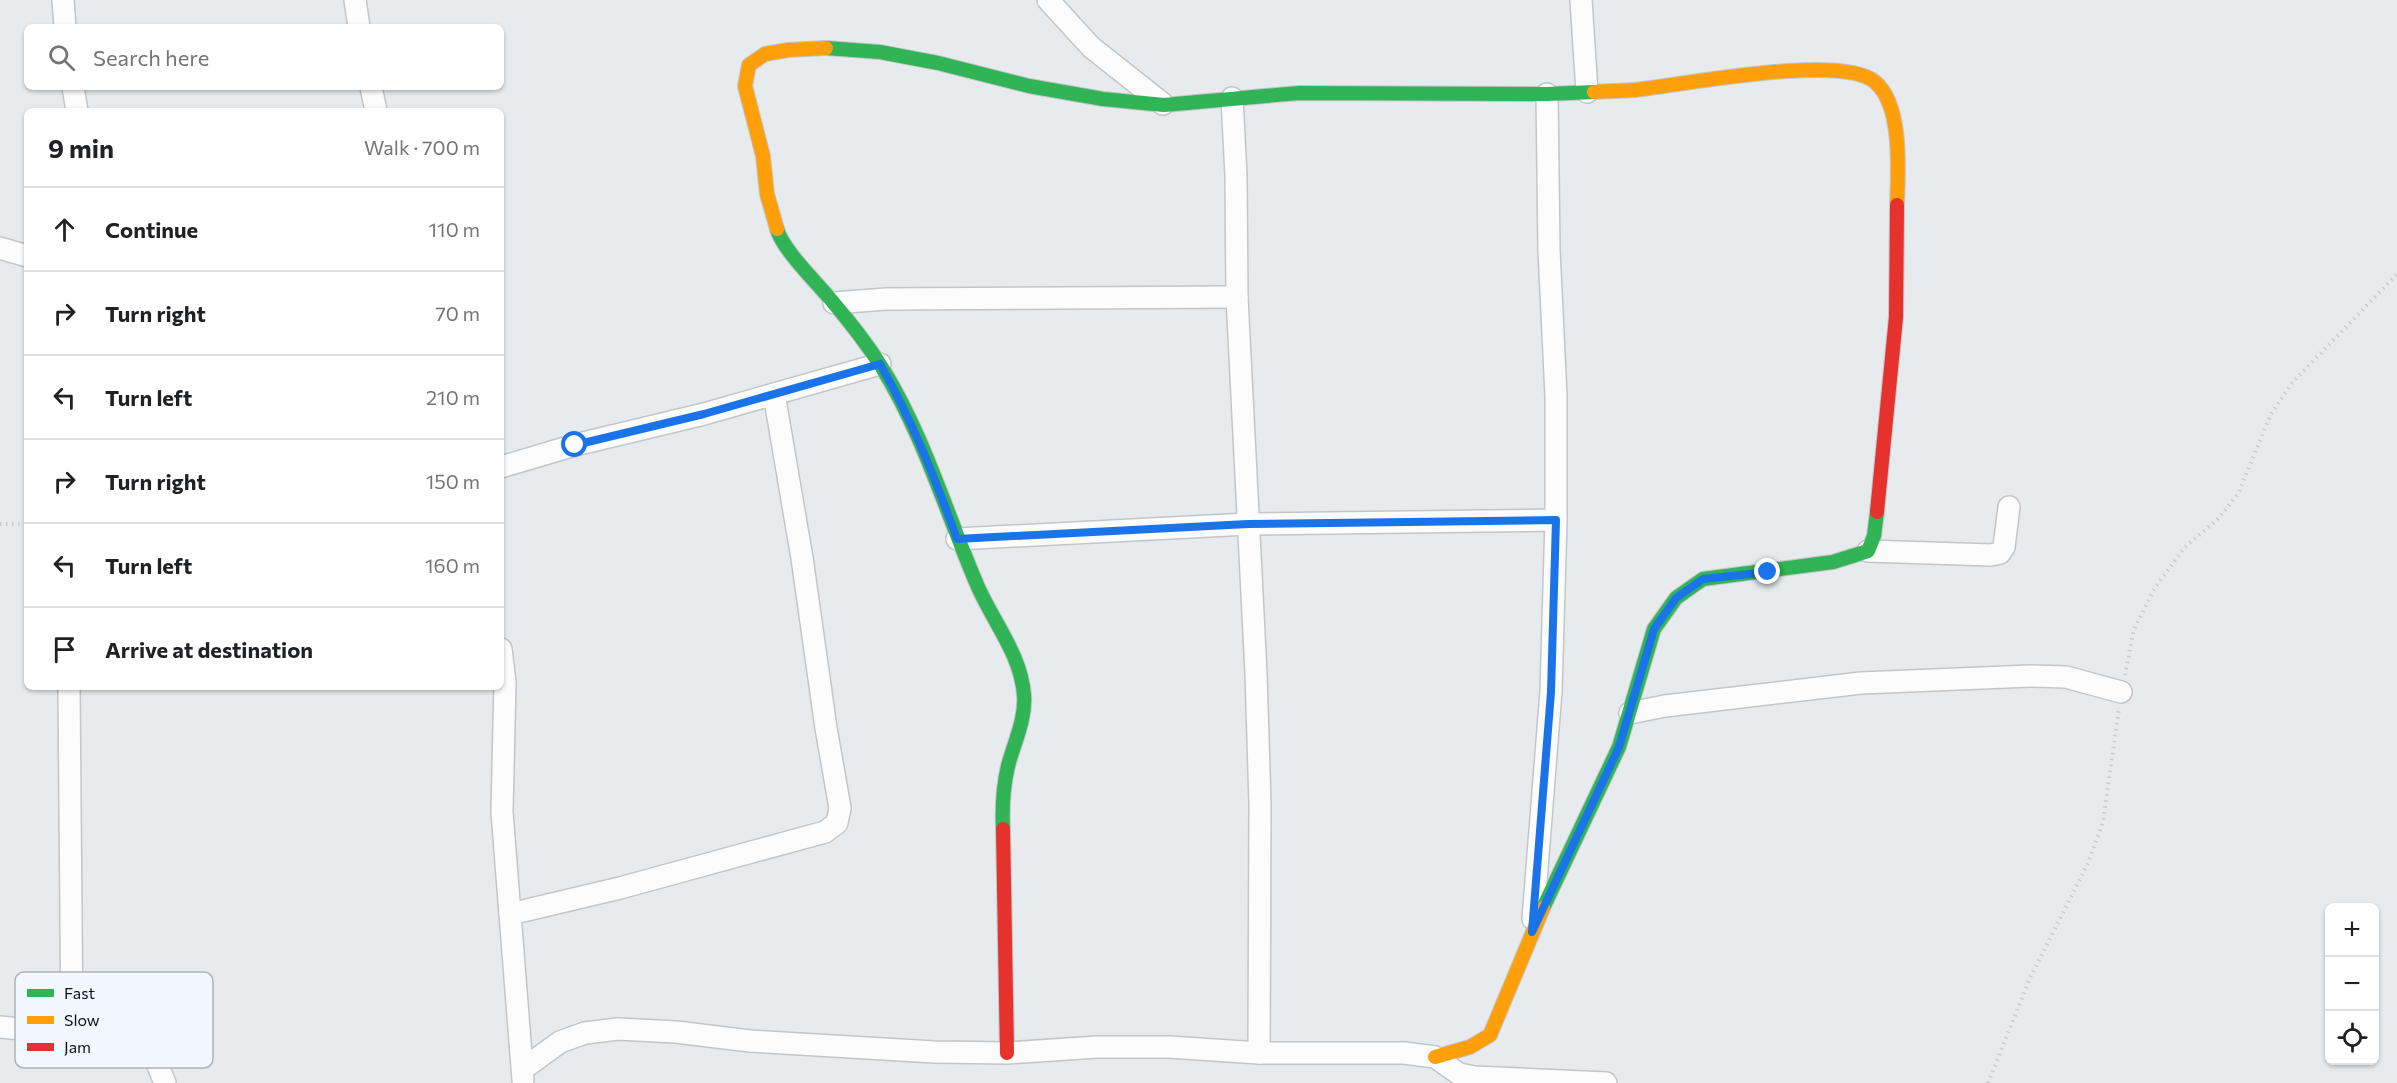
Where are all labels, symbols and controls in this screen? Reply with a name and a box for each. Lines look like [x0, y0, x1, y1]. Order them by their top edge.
search box [24, 24, 504, 90]
icon: search [45, 41, 78, 74]
text: Search here [93, 44, 209, 71]
text: 9 min [48, 132, 114, 163]
text: Walk · 700 m [364, 135, 480, 159]
icon: ahead [48, 213, 81, 246]
text: Continue [105, 216, 198, 243]
text: 110 m [429, 217, 480, 241]
icon: right [48, 297, 81, 330]
text: Turn right [105, 300, 206, 327]
text: 70 m [435, 301, 480, 325]
icon: left [48, 381, 81, 414]
text: Turn left [105, 384, 192, 411]
text: 210 m [426, 385, 480, 409]
route start [561, 431, 587, 457]
icon: right [48, 465, 81, 498]
text: Turn right [105, 468, 206, 495]
text: 150 m [426, 469, 480, 493]
icon: left [48, 549, 81, 582]
text: Turn left [105, 552, 192, 579]
text: 160 m [425, 553, 480, 577]
route end [1754, 558, 1780, 584]
icon: arrive [48, 633, 81, 666]
text: Arrive at destination [105, 636, 313, 663]
map controls [2325, 903, 2379, 1065]
button: + [2325, 903, 2379, 957]
button: − [2325, 957, 2379, 1011]
legend [15, 972, 213, 1068]
text: Fast [64, 983, 95, 1002]
text: Slow [64, 1010, 100, 1029]
button: locate [2325, 1011, 2379, 1065]
text: Jam [64, 1037, 91, 1056]

